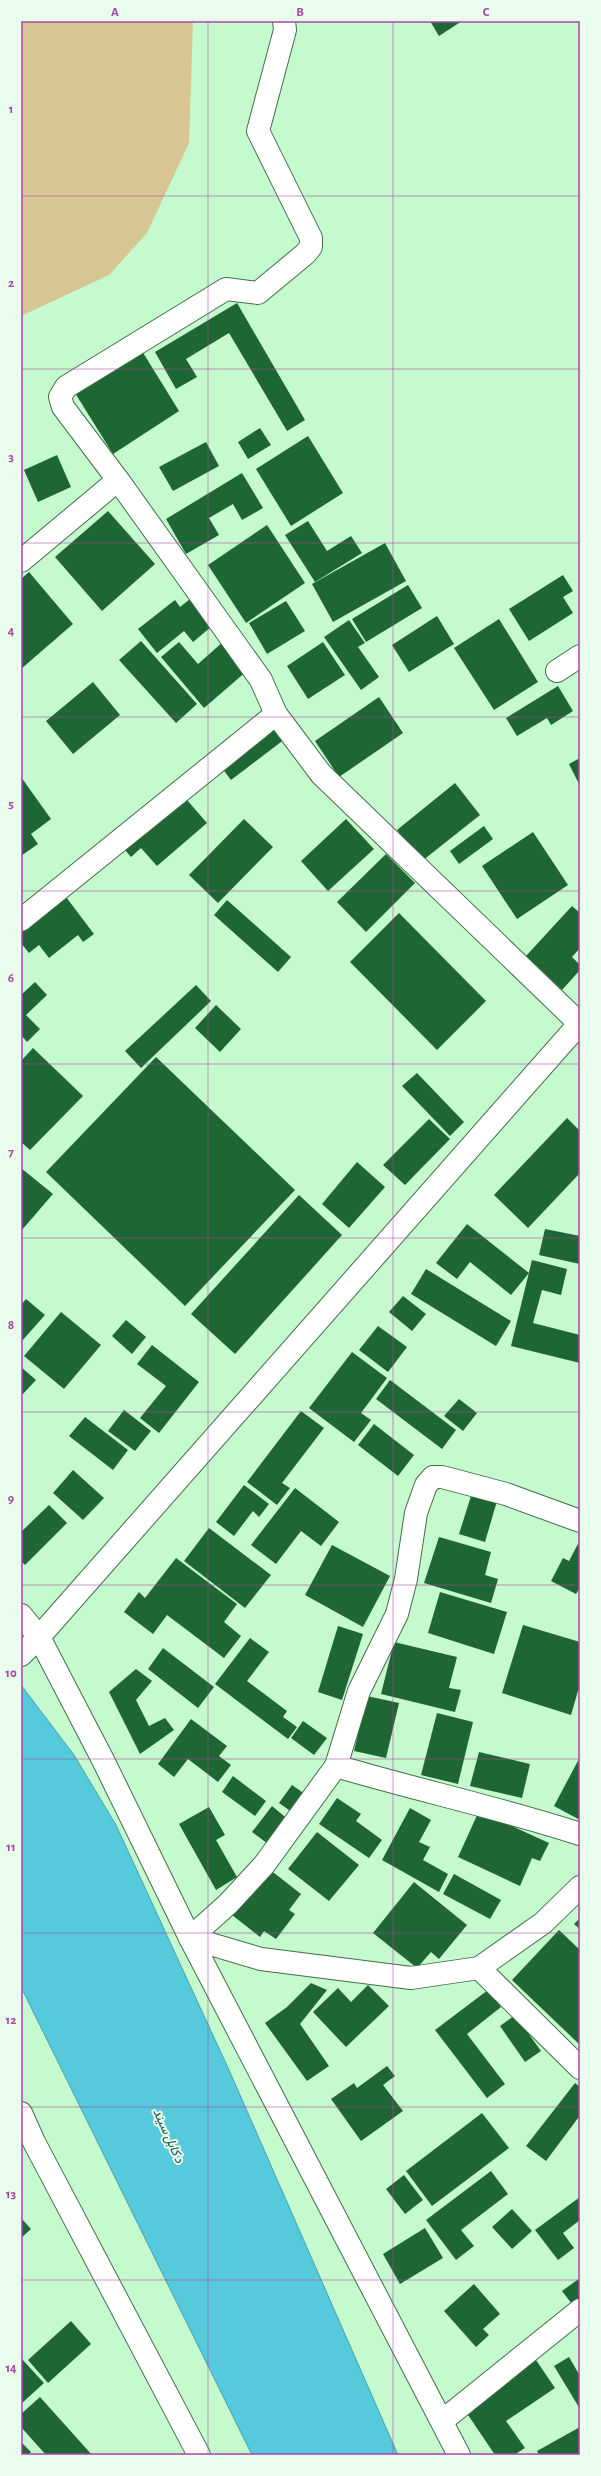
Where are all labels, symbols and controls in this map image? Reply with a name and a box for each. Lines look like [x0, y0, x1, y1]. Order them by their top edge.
text: A [111, 6, 119, 19]
text: B [296, 6, 304, 19]
text: C [483, 6, 490, 19]
text: 1 [9, 103, 13, 116]
text: 2 [8, 277, 14, 290]
text: 3 [8, 451, 14, 464]
text: 4 [8, 625, 15, 638]
text: 5 [8, 798, 14, 811]
text: 6 [8, 972, 14, 985]
text: 7 [8, 1146, 14, 1159]
text: 8 [8, 1319, 14, 1332]
text: 9 [8, 1493, 14, 1506]
text: 10 [5, 1667, 17, 1680]
text: 11 [6, 1841, 16, 1854]
text: 12 [6, 2014, 16, 2027]
water label: د کابل سيند [149, 2107, 186, 2166]
text: 13 [6, 2188, 17, 2201]
text: 14 [5, 2362, 17, 2375]

